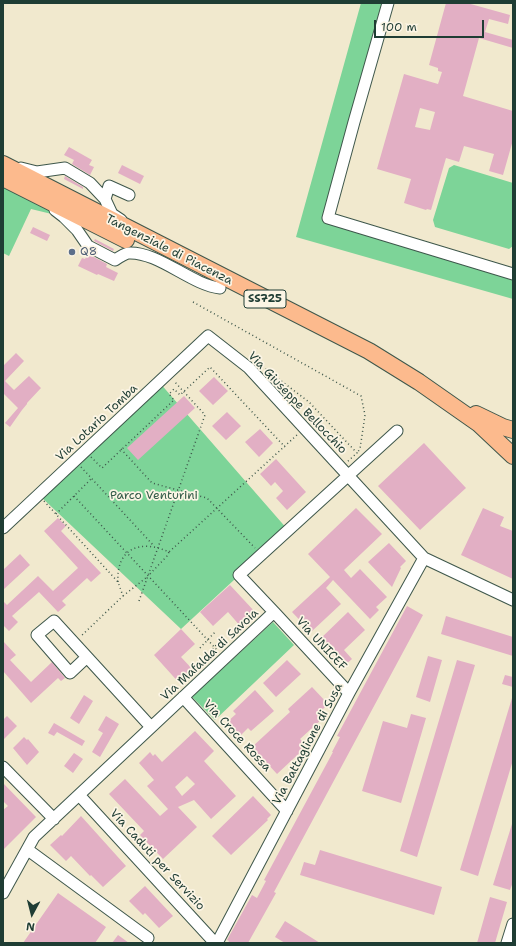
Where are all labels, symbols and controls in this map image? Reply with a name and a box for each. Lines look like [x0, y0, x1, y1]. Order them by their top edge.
scale bar [376, 12, 486, 38]
text: 100 m [381, 19, 417, 35]
street label: Tangenziale di Piacenza [103, 212, 235, 288]
place label: Q8 [80, 245, 97, 259]
marker: Q8 [67, 247, 77, 257]
road number: SS725 [244, 290, 286, 308]
street label: Via Giuseppe Bellocchio [244, 349, 350, 457]
street label: Via Lotario Tomba [53, 381, 141, 465]
park label: Parco Venturini [110, 489, 198, 503]
street label: Via Mafalda di Savoia [158, 606, 262, 704]
street label: Via UNICEF [293, 614, 349, 674]
street label: Via Battaglione di Susa [270, 681, 346, 807]
street label: Via Croce Rossa [200, 697, 274, 775]
street label: Via Caduti per Servizio [106, 807, 208, 913]
north arrow [12, 894, 52, 934]
text: N [25, 918, 36, 934]

